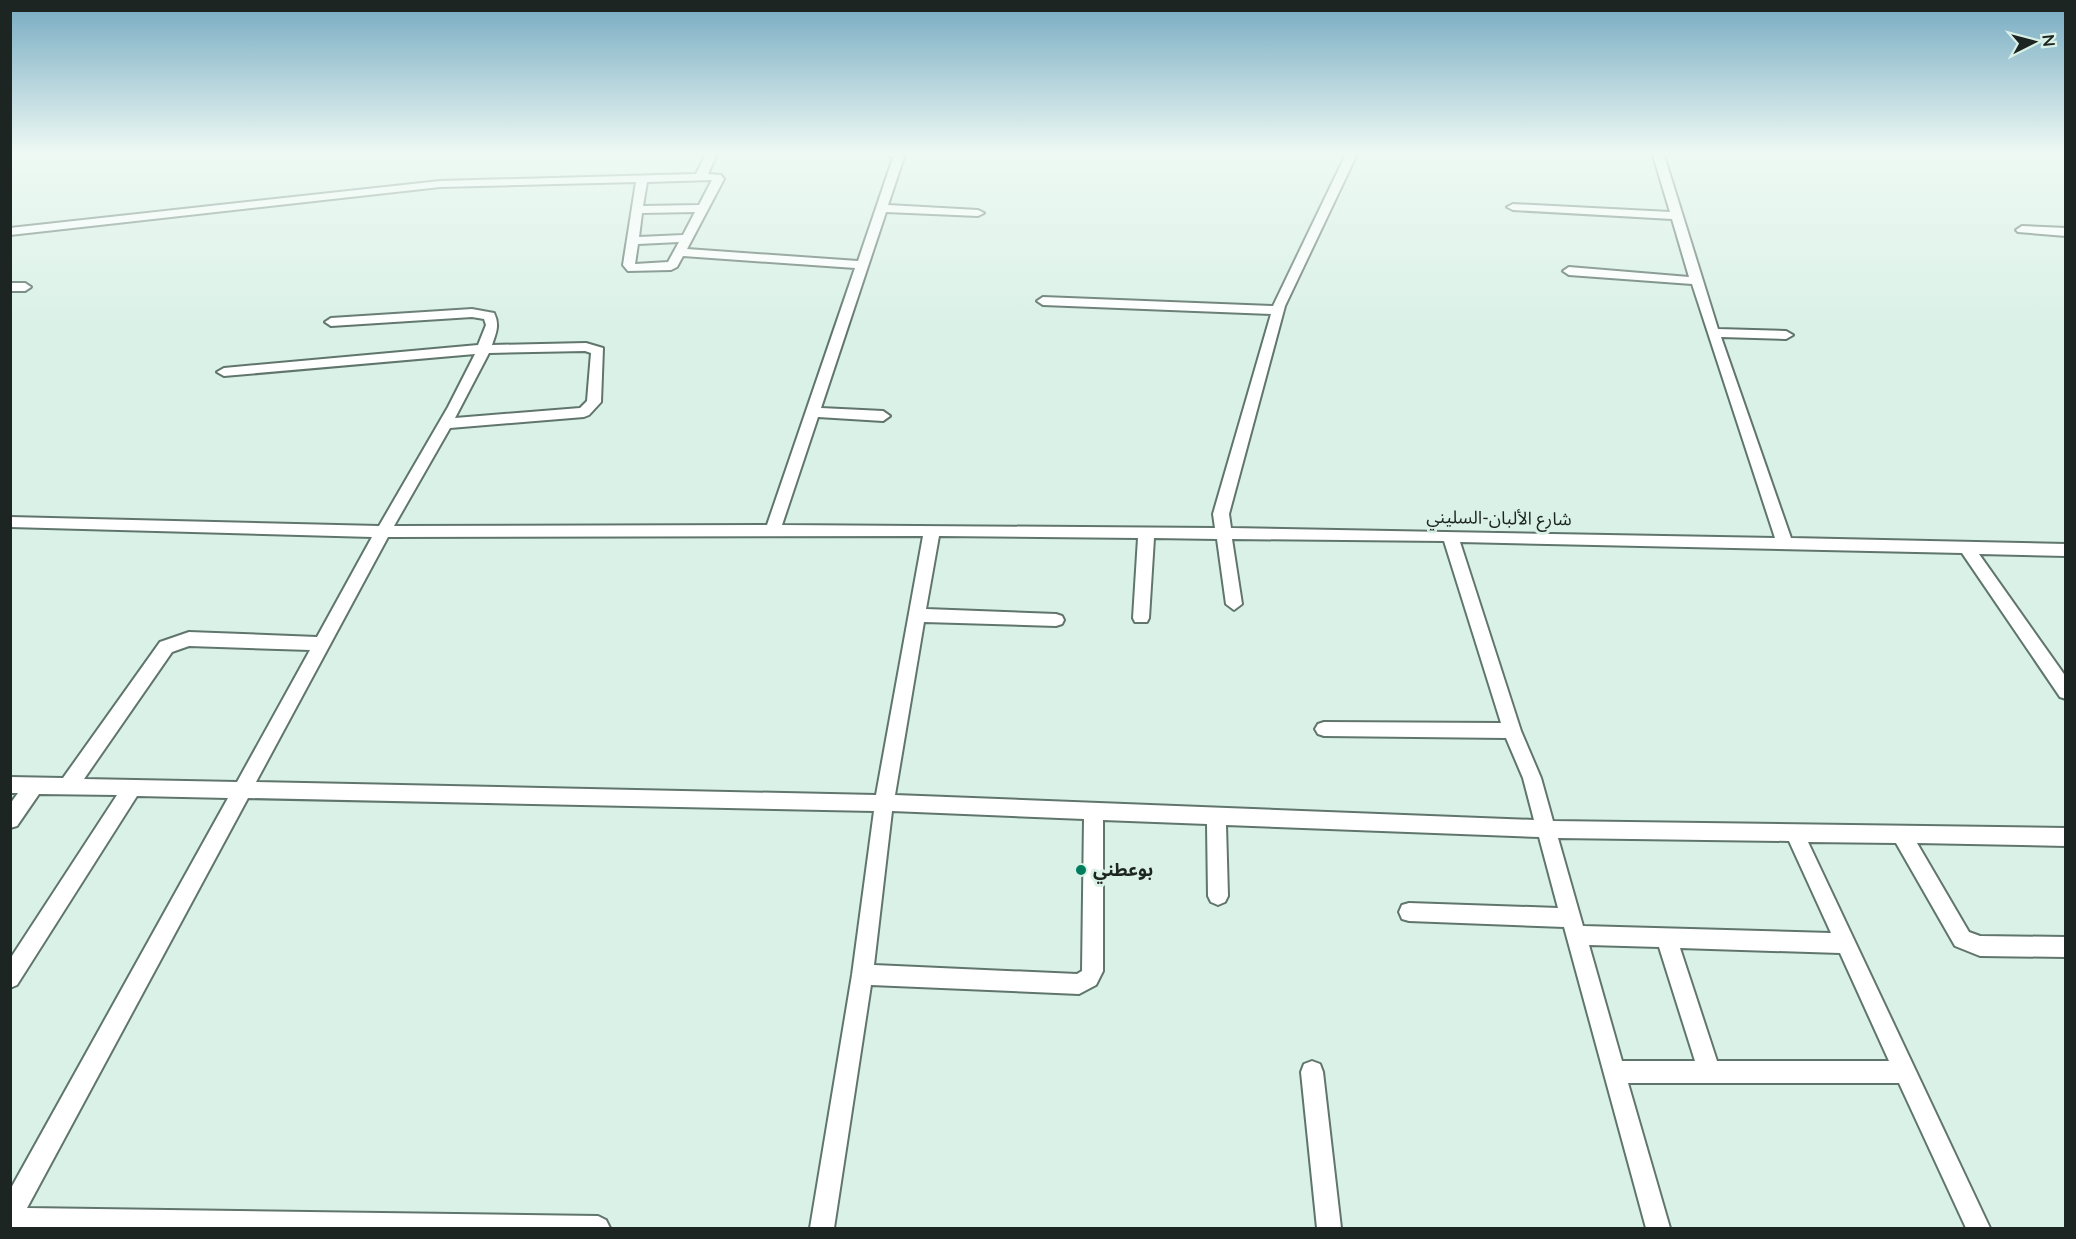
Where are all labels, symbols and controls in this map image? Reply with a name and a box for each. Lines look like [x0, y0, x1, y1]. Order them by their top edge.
north arrow [2004, 12, 2064, 72]
text: N [2039, 33, 2060, 48]
street label: شارع الألبان-السليني [1426, 505, 1572, 533]
place label: بوعطني [1093, 858, 1153, 884]
marker: بوعطني [1074, 863, 1088, 877]

